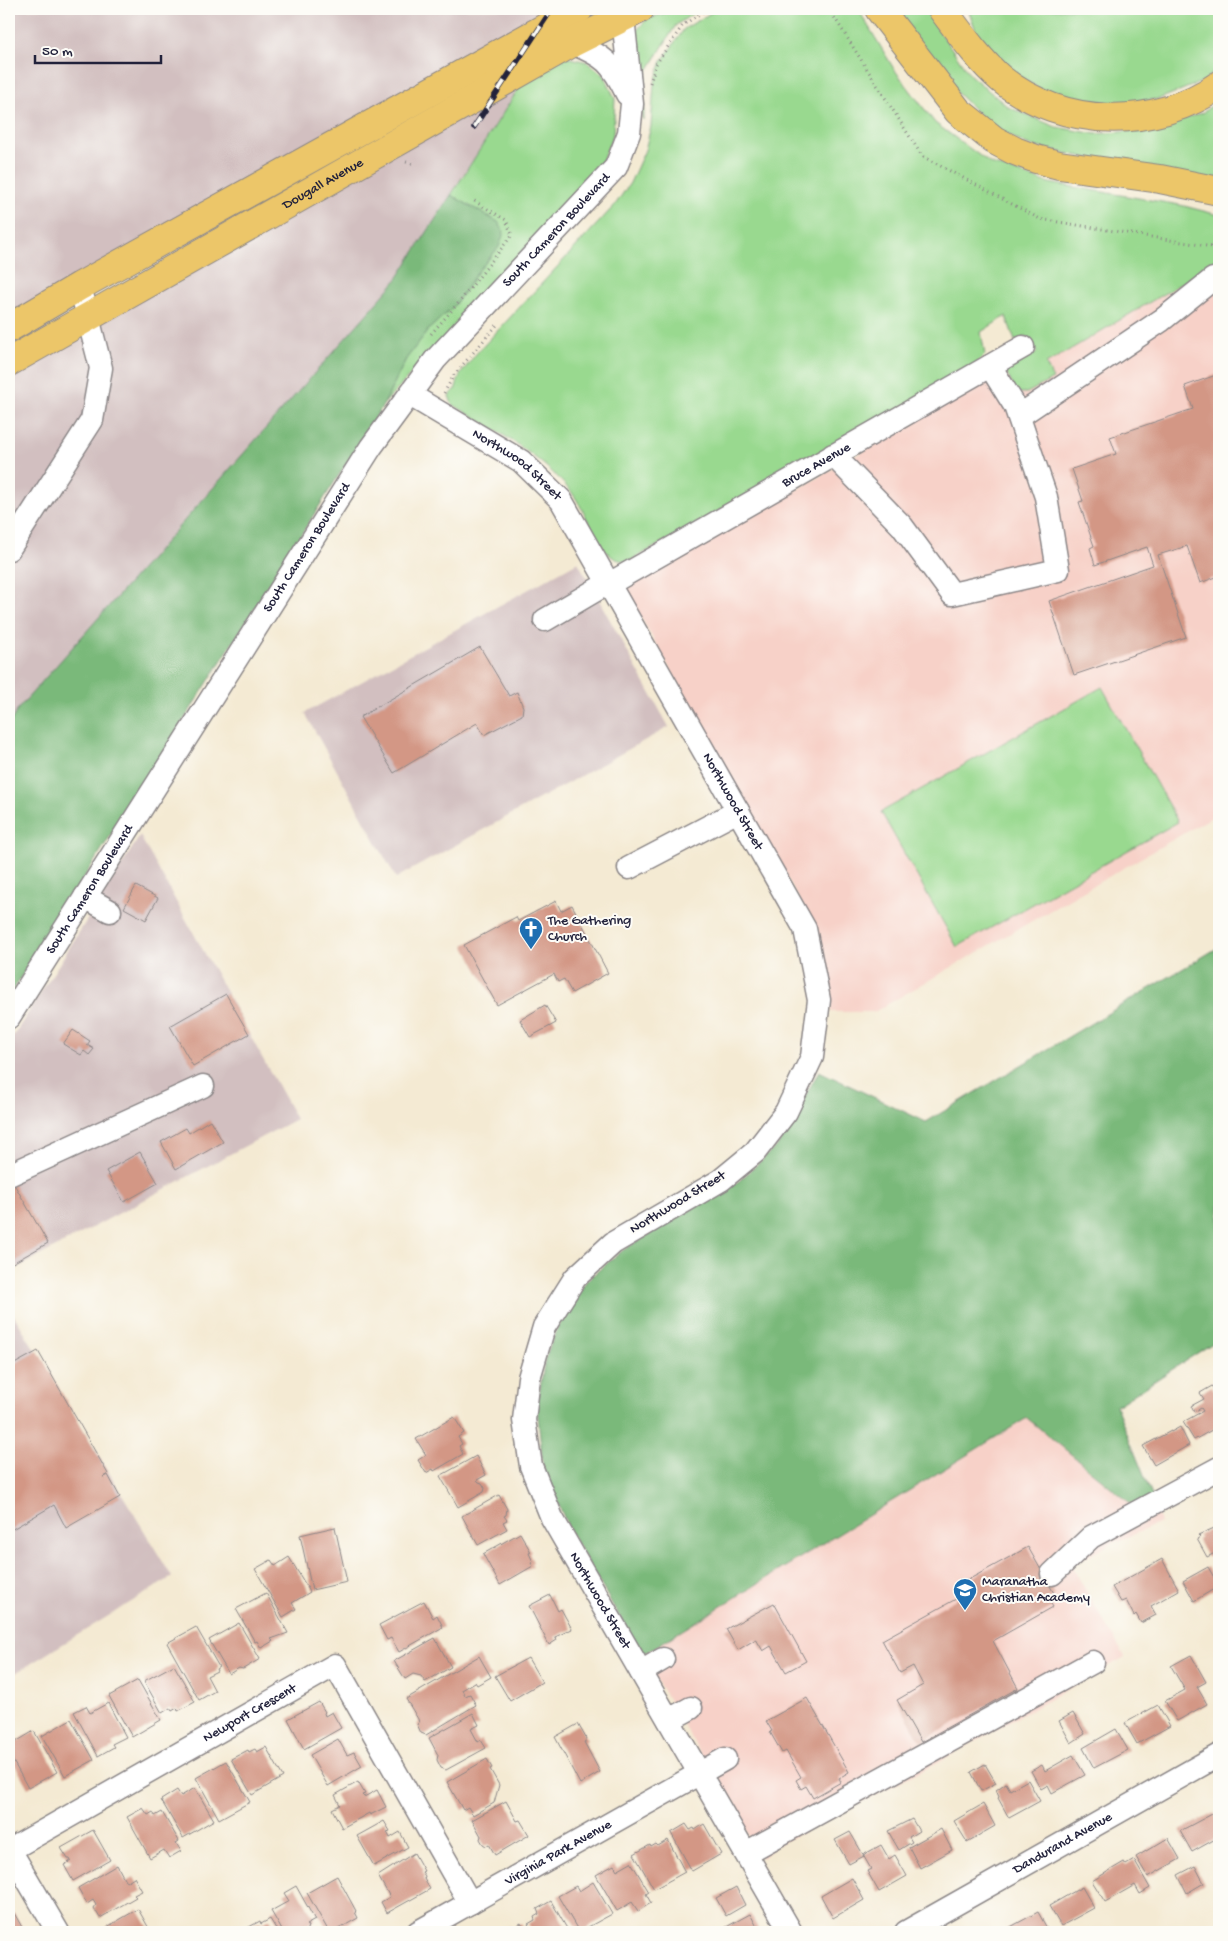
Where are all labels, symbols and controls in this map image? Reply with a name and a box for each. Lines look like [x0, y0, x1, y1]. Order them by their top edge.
scale bar [35, 32, 161, 64]
text: 50 m [42, 43, 73, 61]
street label: Dougall Avenue [279, 154, 367, 214]
street label: South Cameron Boulevard [499, 168, 615, 291]
street label: Northwood Street [469, 425, 566, 505]
street label: Bruce Avenue [778, 439, 854, 492]
street label: South Cameron Boulevard [260, 478, 355, 616]
street label: Northwood Street [698, 750, 768, 854]
street label: South Cameron Boulevard [43, 820, 138, 958]
place label: The Gathering Church [547, 913, 631, 946]
church icon: The Gathering Church [518, 916, 544, 950]
street label: Northwood Street [627, 1167, 730, 1238]
street label: Northwood Street [565, 1549, 635, 1653]
place label: Maranatha Christian Academy [982, 1574, 1090, 1607]
school or university icon: Maranatha Christian Academy [952, 1577, 978, 1611]
street label: Newport Crescent [200, 1680, 301, 1747]
street label: Dandurand Avenue [1009, 1808, 1116, 1879]
street label: Virginia Park Avenue [501, 1816, 615, 1890]

